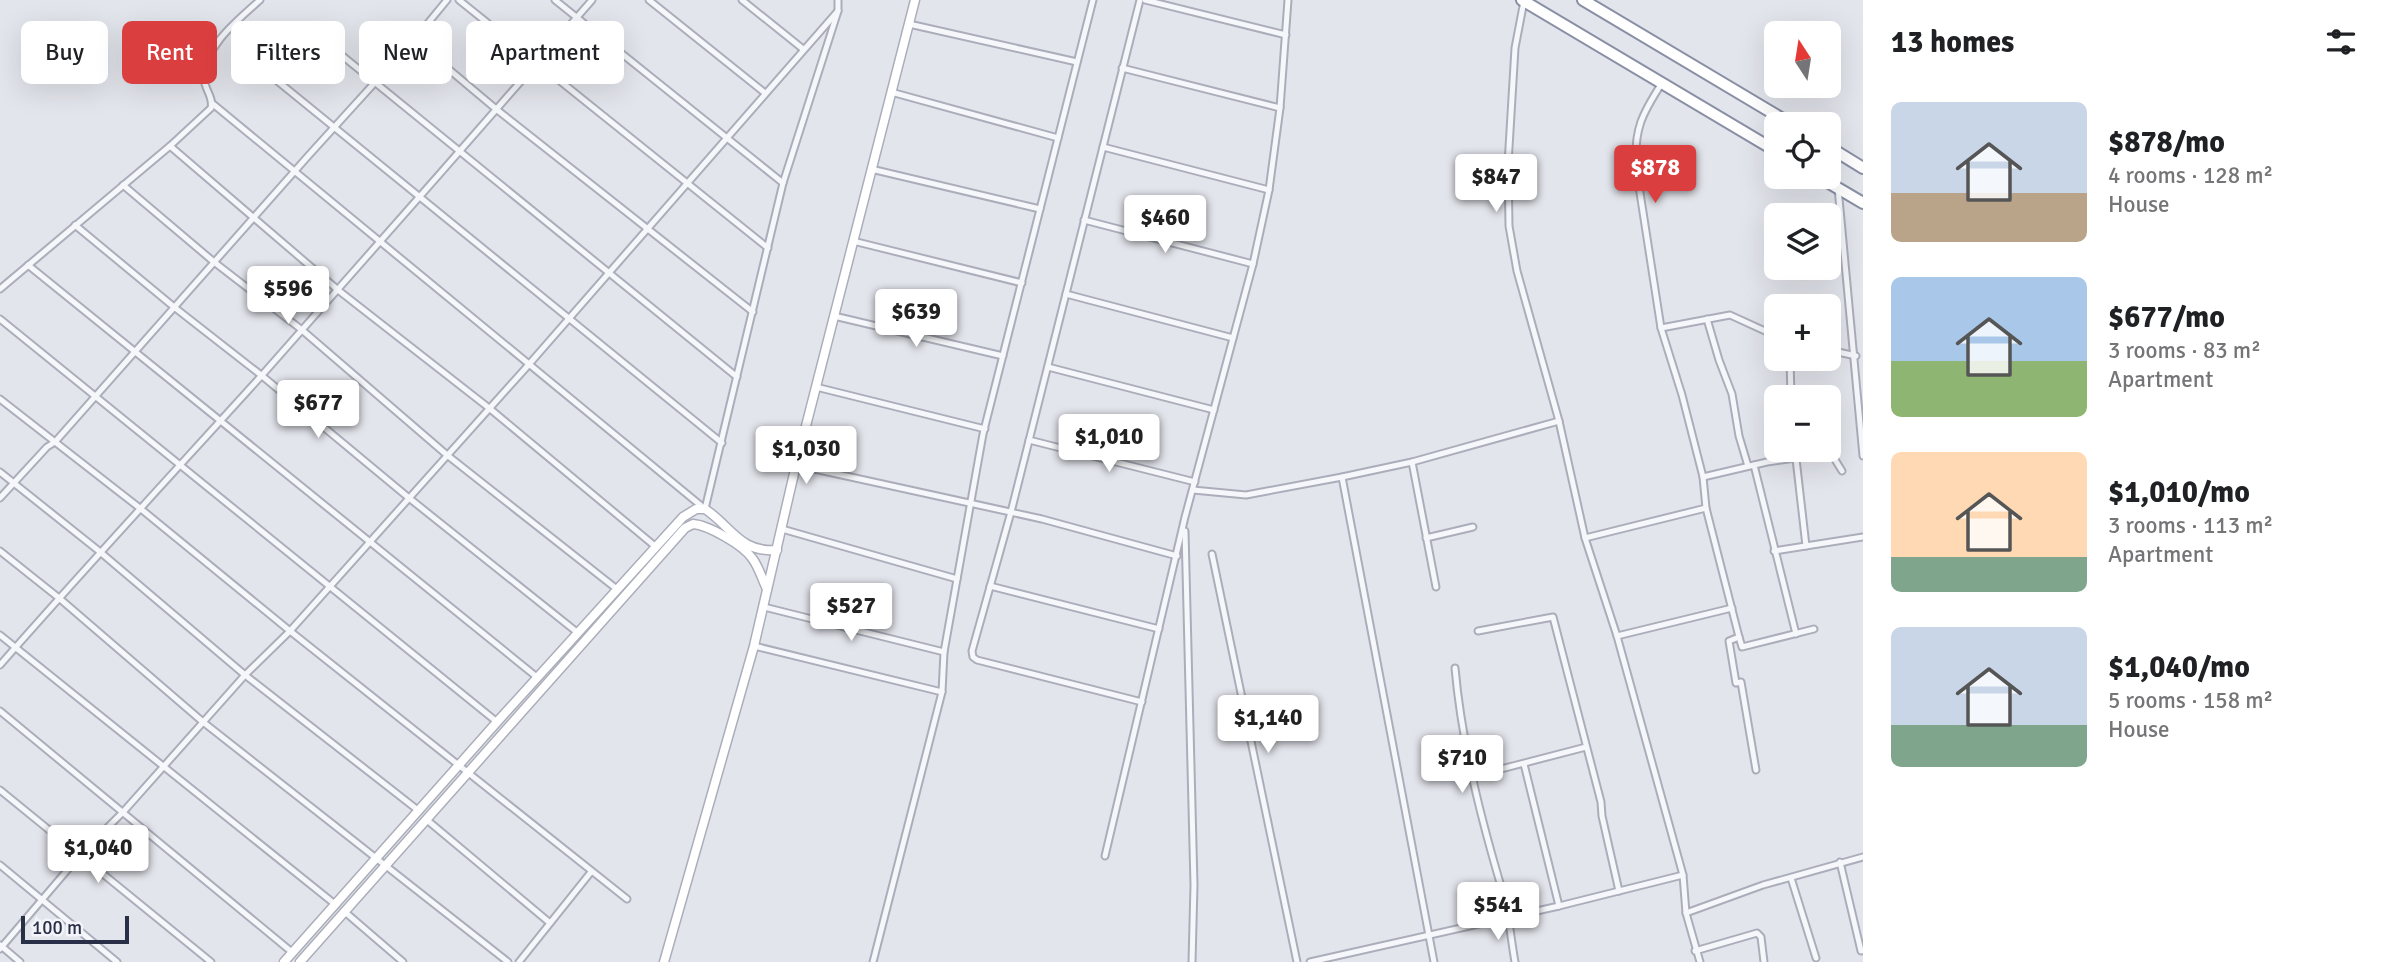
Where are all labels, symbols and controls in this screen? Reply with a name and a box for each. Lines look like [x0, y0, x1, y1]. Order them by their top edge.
chip: Buy [21, 21, 108, 84]
chip: Rent [122, 21, 217, 84]
chip: Filters [231, 21, 345, 84]
chip: New [359, 21, 452, 84]
chip: Apartment [466, 21, 624, 84]
north arrow [1764, 21, 1841, 98]
map controls [1764, 21, 1841, 462]
icon: filters [2322, 23, 2360, 61]
text: 13 homes [1891, 24, 2014, 61]
button: locate [1764, 112, 1841, 189]
text: $878/mo [2108, 124, 2225, 161]
icon: home [1947, 130, 2031, 214]
pin: $878 [1614, 146, 1696, 205]
text: $878 [1630, 153, 1680, 182]
pin: $847 [1455, 154, 1537, 214]
text: 4 rooms · 128 m² [2108, 161, 2273, 190]
text: $847 [1471, 162, 1521, 191]
text: House [2108, 190, 2170, 219]
pin: $460 [1124, 196, 1206, 255]
text: $460 [1140, 203, 1190, 232]
button: layers [1764, 203, 1841, 280]
pin: $596 [247, 266, 329, 326]
text: $596 [263, 274, 313, 303]
pin: $639 [875, 290, 957, 349]
button: + [1764, 294, 1841, 371]
text: $639 [891, 297, 941, 326]
text: $677/mo [2108, 299, 2225, 336]
icon: home [1947, 305, 2031, 389]
text: 3 rooms · 83 m² [2108, 336, 2261, 365]
text: Apartment [2108, 365, 2213, 394]
pin: $677 [277, 380, 359, 440]
button: − [1764, 385, 1841, 462]
text: $677 [293, 388, 343, 417]
pin: $1,010 [1052, 414, 1166, 474]
text: $1,010 [1075, 422, 1143, 451]
pin: $1,030 [749, 426, 863, 486]
text: $1,030 [772, 434, 840, 463]
text: $1,010/mo [2108, 474, 2250, 511]
icon: home [1947, 480, 2031, 564]
text: 3 rooms · 113 m² [2108, 511, 2273, 540]
text: Apartment [2108, 540, 2213, 569]
pin: $527 [810, 584, 892, 643]
text: $527 [826, 591, 876, 620]
text: $1,040/mo [2108, 649, 2250, 686]
icon: home [1947, 655, 2031, 739]
text: 5 rooms · 158 m² [2108, 686, 2273, 715]
pin: $1,140 [1211, 696, 1325, 755]
text: $1,140 [1234, 703, 1302, 732]
text: House [2108, 715, 2170, 744]
pin: $710 [1421, 736, 1503, 795]
text: $710 [1437, 743, 1487, 772]
pin: $1,040 [41, 826, 155, 885]
text: $1,040 [64, 833, 132, 862]
pin: $541 [1457, 883, 1539, 942]
text: $541 [1473, 890, 1523, 919]
scale bar [21, 913, 130, 945]
text: 100 m [32, 916, 82, 940]

